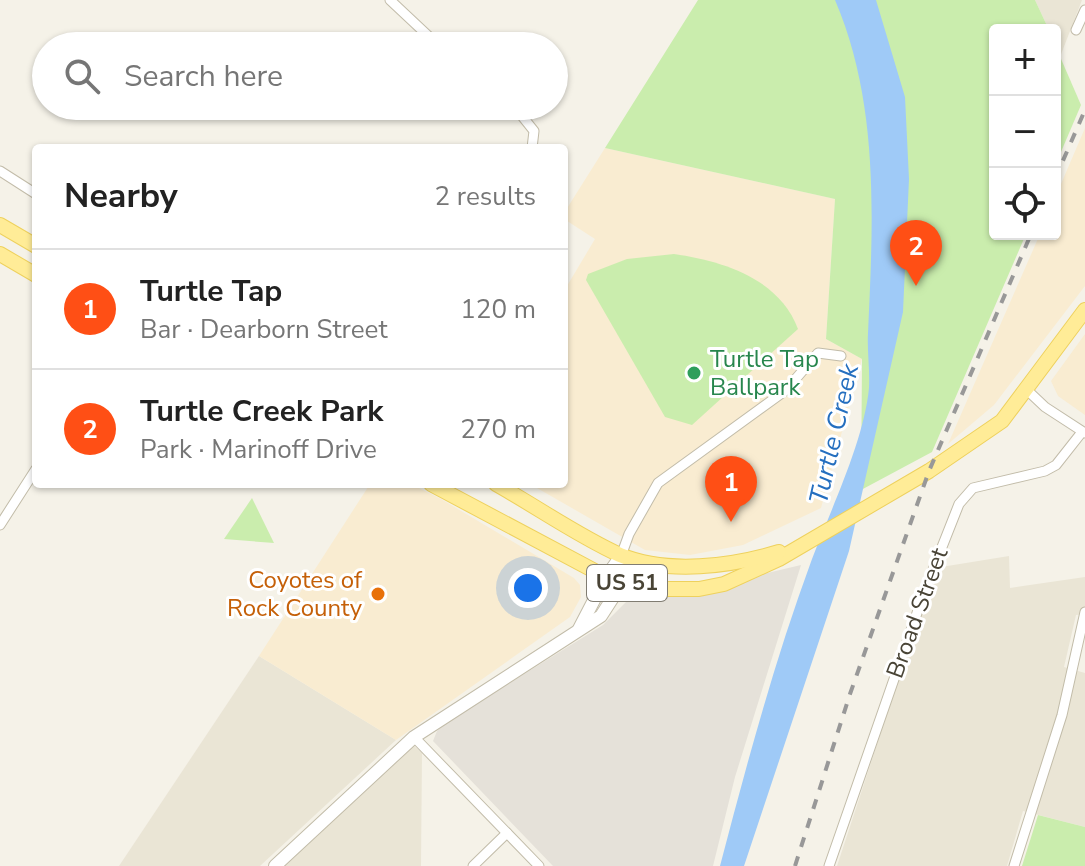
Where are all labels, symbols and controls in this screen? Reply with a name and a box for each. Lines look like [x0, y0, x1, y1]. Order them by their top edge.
map controls [989, 24, 1061, 240]
button: + [989, 24, 1061, 96]
search box [32, 32, 568, 120]
icon: search [60, 54, 104, 98]
text: Search here [124, 56, 283, 97]
button: − [989, 96, 1061, 168]
button: locate [989, 168, 1061, 240]
text: Nearby [64, 173, 178, 219]
text: 2 results [435, 179, 536, 214]
pin: 2 [890, 220, 942, 286]
text: Turtle Tap [140, 271, 282, 312]
text: 1 [82, 292, 98, 327]
text: 120 m [460, 292, 536, 327]
text: Bar · Dearborn Street [140, 312, 387, 347]
place label: Turtle Tap Ballpark [710, 343, 819, 403]
water label: Turtle Creek [801, 360, 867, 508]
marker: Turtle Tap Ballpark [685, 364, 703, 382]
text: Turtle Creek Park [140, 391, 383, 432]
text: 2 [82, 412, 98, 447]
text: 270 m [460, 412, 536, 447]
text: Park · Marinoff Drive [140, 432, 377, 467]
pin: 1 [705, 456, 757, 522]
street label: Broad Street [879, 543, 956, 683]
place label: Coyotes of Rock County [227, 564, 363, 624]
road number: US 51 [587, 565, 667, 601]
your location [508, 568, 548, 608]
marker: Coyotes of Rock County [369, 585, 387, 603]

